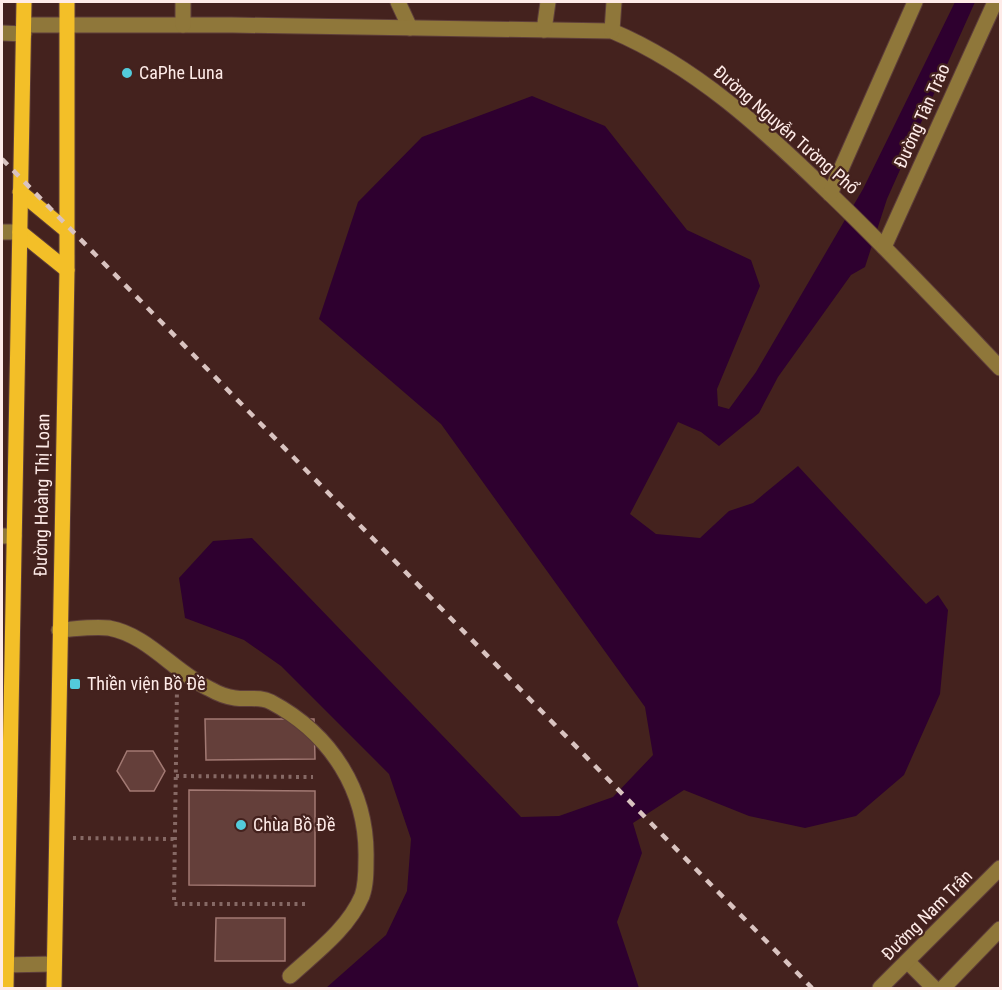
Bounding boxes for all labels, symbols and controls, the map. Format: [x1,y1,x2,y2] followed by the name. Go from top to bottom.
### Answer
[889,60,954,171] street label: Đường Tân Trào
[710,61,863,198] street label: Đường Nguyễn Tường Phổ
[139,62,223,83] place label: CaPhe Luna
[120,66,134,80] marker: CaPhe Luna
[30,413,53,577] street label: Đường Hoàng Thị Loan
[87,673,206,694] place label: Thiền viện Bồ Đề
[68,677,82,691] marker: Thiền viện Bồ Đề
[253,814,335,835] place label: Chùa Bồ Đề
[234,818,248,832] marker: Chùa Bồ Đề
[877,865,976,964] street label: Đường Nam Trân

